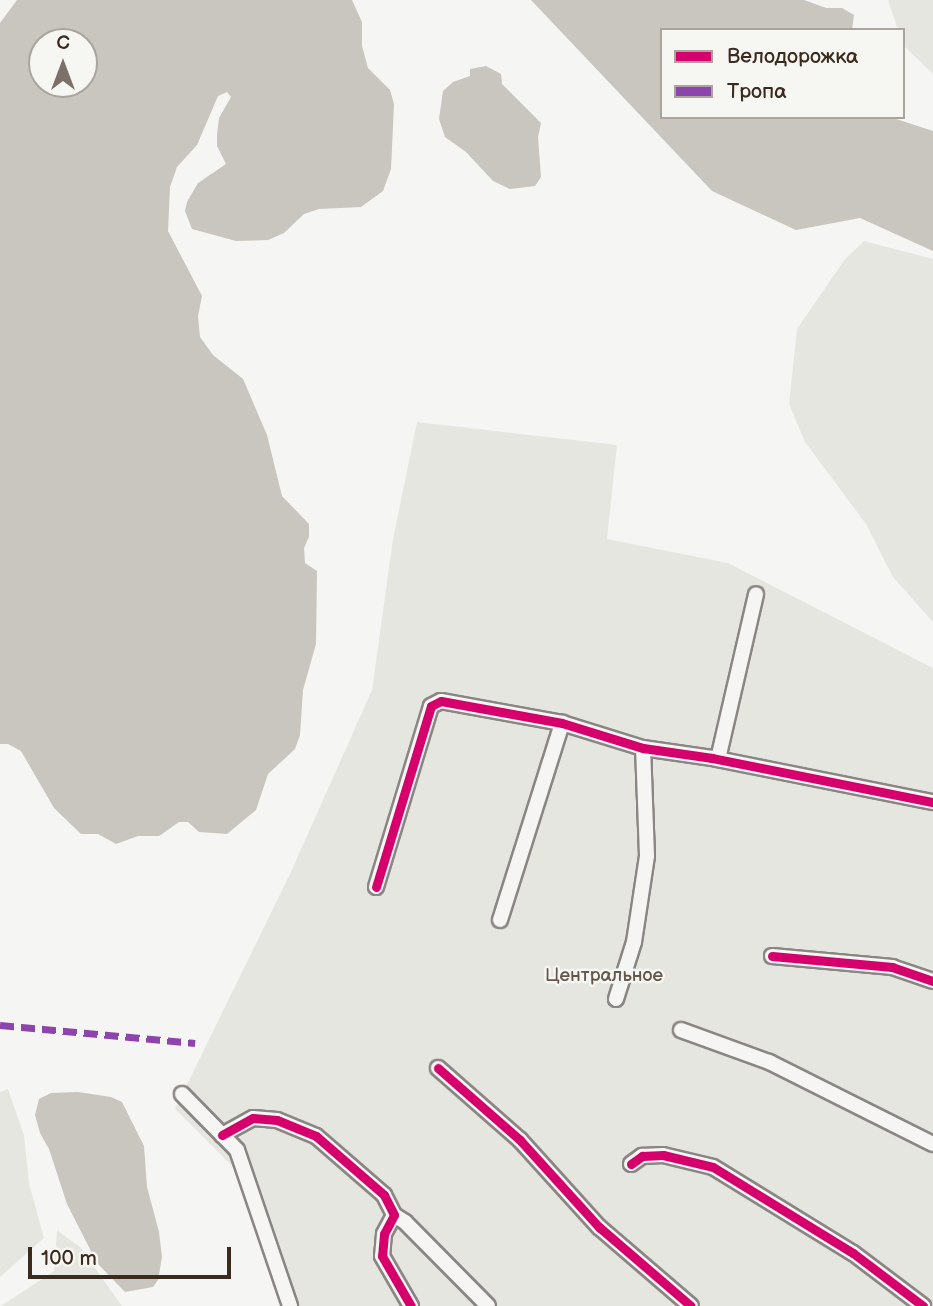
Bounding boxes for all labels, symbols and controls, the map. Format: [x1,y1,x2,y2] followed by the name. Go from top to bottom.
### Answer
[28,28,98,98] north arrow
[660,28,905,119] legend
[56,32,70,55] text: С
[727,44,858,69] text: Велодорожка
[727,79,787,104] text: Тропа
[545,965,663,987] park label: Центральное
[32,1232,234,1276] scale bar
[41,1246,97,1271] text: 100 m

